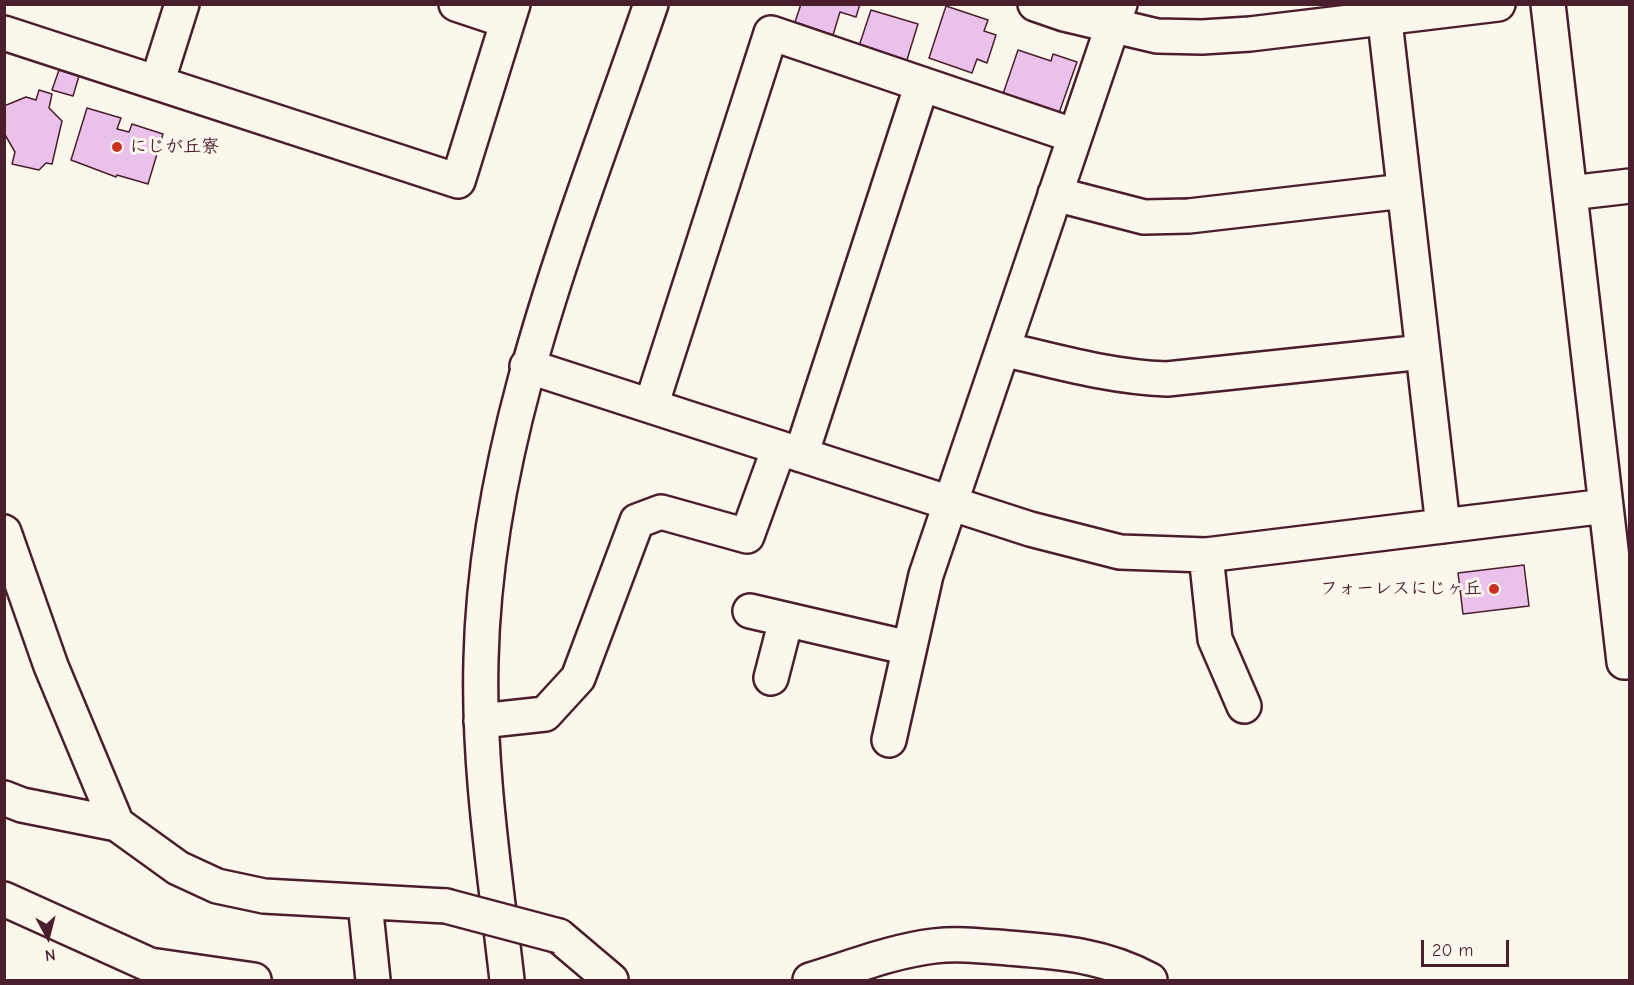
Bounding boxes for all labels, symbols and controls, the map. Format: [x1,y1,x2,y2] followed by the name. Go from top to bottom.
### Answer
[129,136,219,158] place label: にじが丘寮
[110,140,124,154] marker: にじが丘寮
[1320,578,1482,600] place label: フォーレスにじヶ丘
[1487,582,1501,596] marker: フォーレスにじヶ丘
[18,907,78,967] north arrow
[1424,928,1512,966] scale bar
[1432,940,1473,961] text: 20 m
[44,945,56,964] text: N

